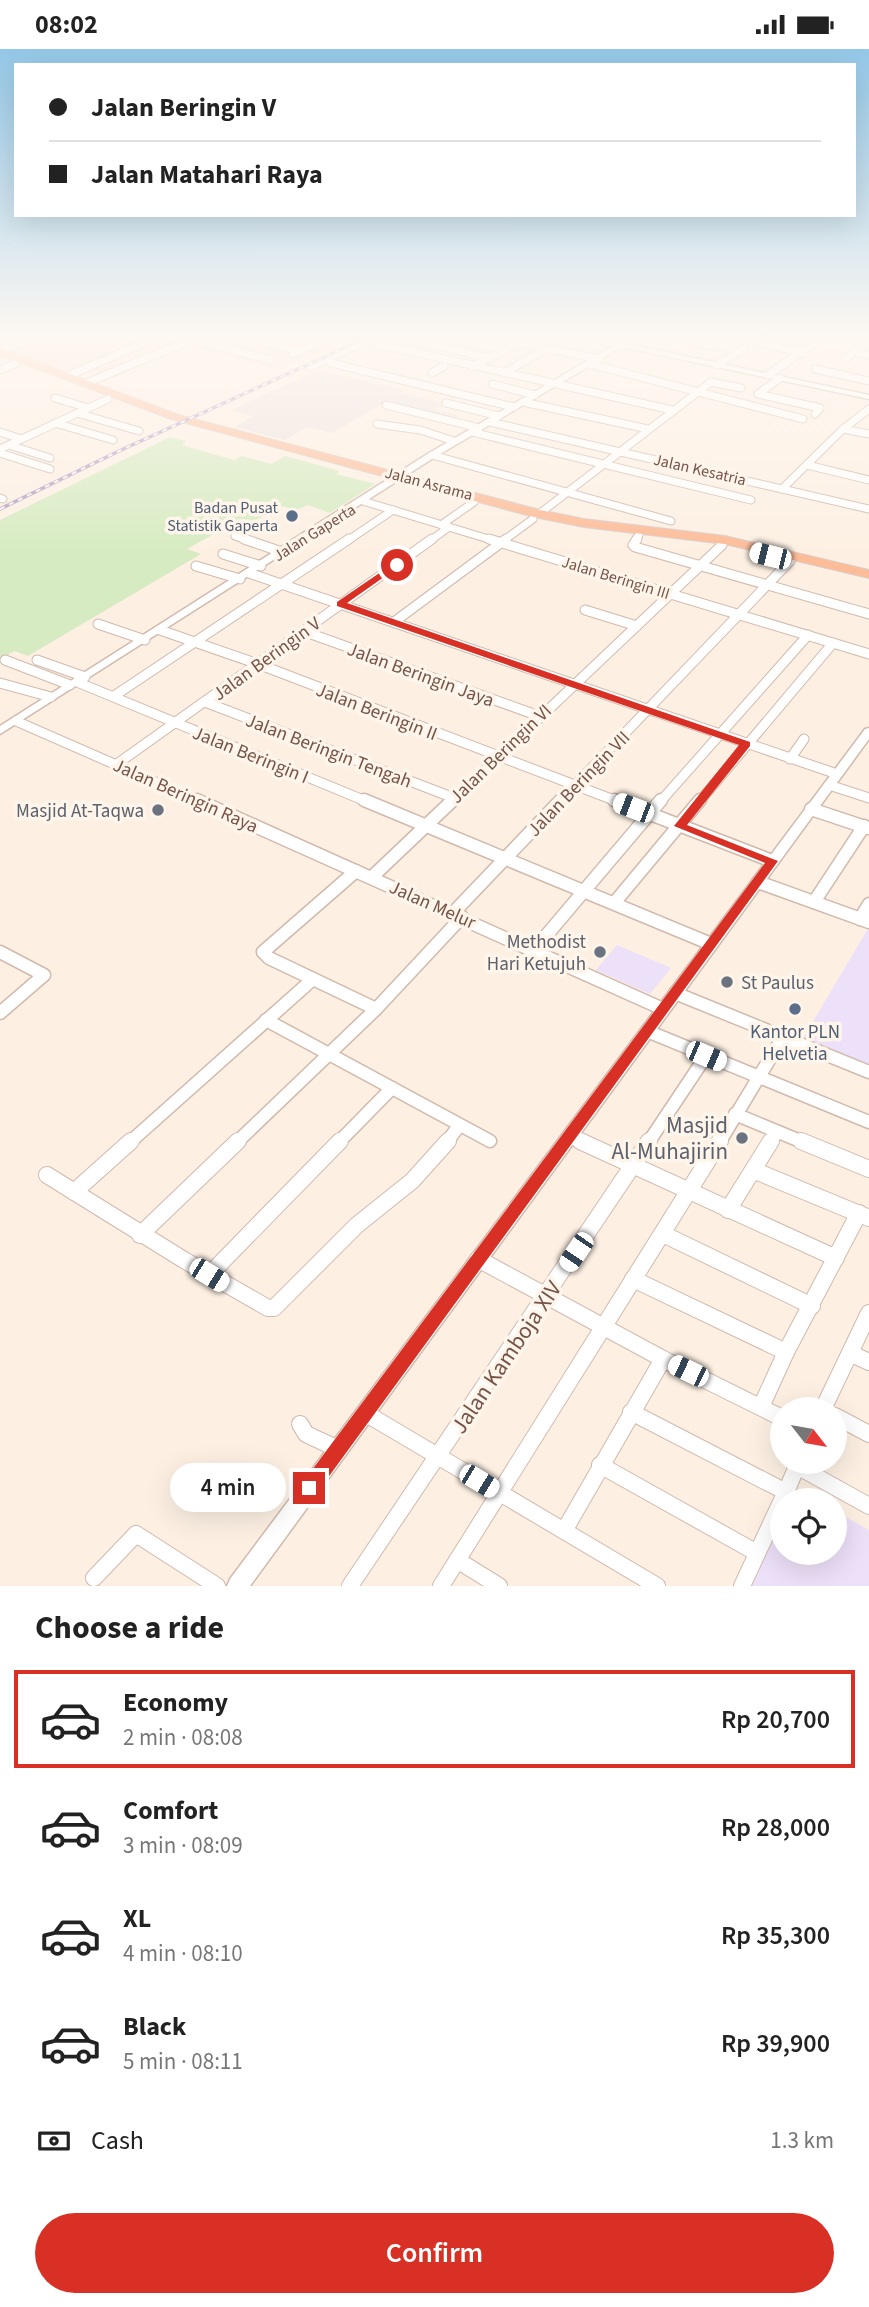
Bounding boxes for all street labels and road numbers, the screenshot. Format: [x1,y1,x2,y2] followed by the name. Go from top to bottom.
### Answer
[651,449,748,491] street label: Jalan Kesatria
[382,462,475,506] street label: Jalan Asrama
[269,499,360,567] street label: Jalan Gaperta
[559,551,672,605] street label: Jalan Beringin III
[207,611,327,708] street label: Jalan Beringin V
[343,636,498,715] street label: Jalan Beringin Jaya
[312,677,441,748] street label: Jalan Beringin II
[444,698,558,810] street label: Jalan Beringin VI
[242,707,415,796] street label: Jalan Beringin Tengah
[188,720,313,791] street label: Jalan Beringin I
[522,725,637,843] street label: Jalan Beringin VII
[108,752,262,841] street label: Jalan Beringin Raya
[385,874,480,937] street label: Jalan Melur
[443,1274,570,1440] street label: Jalan Kamboja XIV

